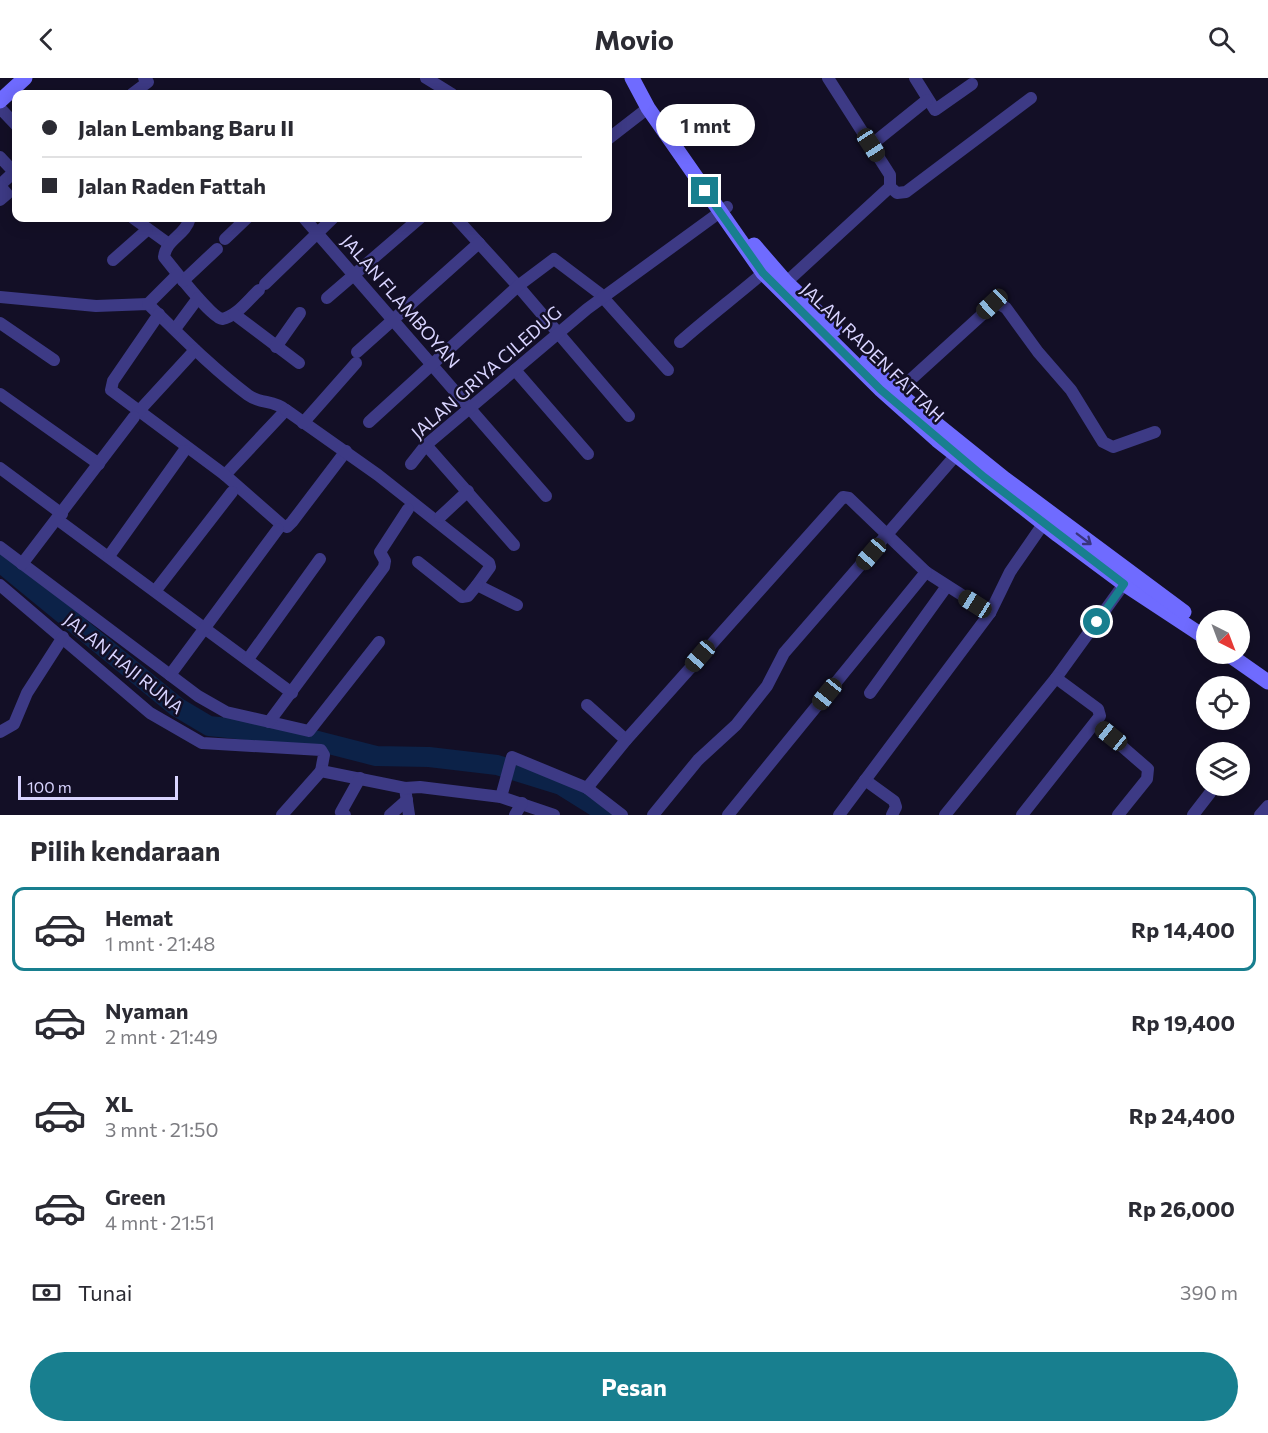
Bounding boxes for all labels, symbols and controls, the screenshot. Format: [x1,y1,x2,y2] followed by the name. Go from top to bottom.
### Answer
[30,23,63,56] icon: back
[594,23,674,56] text: Movio
[1205,23,1238,56] icon: search
[656,104,754,146] callout: 1 mnt
[680,113,731,137] text: 1 mnt
[78,114,294,141] text: Jalan Lembang Baru II
[854,125,888,165] car
[78,172,266,199] text: Jalan Raden Fattah
[691,177,718,204] route end
[337,230,465,372] street label: JALAN FLAMBOYAN
[797,278,949,426] street label: JALAN RADEN FATTAH
[973,285,1011,323] car
[406,301,566,443] street label: JALAN GRIYA CILEDUG
[1076,533,1092,545] one-way arrow
[852,535,890,573] car
[955,587,995,621] car
[60,608,188,718] street label: JALAN HAJI RUNA
[1083,608,1110,635] route start
[1196,610,1250,664] north arrow
[1196,610,1250,796] map controls
[681,637,719,675] car
[809,674,845,714] car
[1196,676,1250,730] button: locate
[1091,718,1131,754] car
[1196,742,1250,796] button: layers
[18,773,178,800] scale bar
[27,777,72,796] text: 100 m
[30,834,220,867] text: Pilih kendaraan
[33,902,87,956] icon: car
[105,904,173,931] text: Hemat
[1131,916,1235,943] text: Rp 14,400
[105,931,215,955] text: 1 mnt · 21:48
[33,995,87,1049] icon: car
[105,997,188,1024] text: Nyaman
[1131,1009,1235,1036] text: Rp 19,400
[105,1024,218,1048] text: 2 mnt · 21:49
[33,1088,87,1142] icon: car
[105,1090,133,1117] text: XL
[1129,1102,1235,1129] text: Rp 24,400
[105,1117,219,1141] text: 3 mnt · 21:50
[33,1181,87,1235] icon: car
[105,1183,166,1210] text: Green
[1128,1195,1235,1222] text: Rp 26,000
[105,1210,215,1234] text: 4 mnt · 21:51
[30,1276,63,1309] icon: cash
[78,1279,132,1306] text: Tunai
[1180,1280,1238,1304] text: 390 m
[30,1352,1238,1421] button: Pesan

